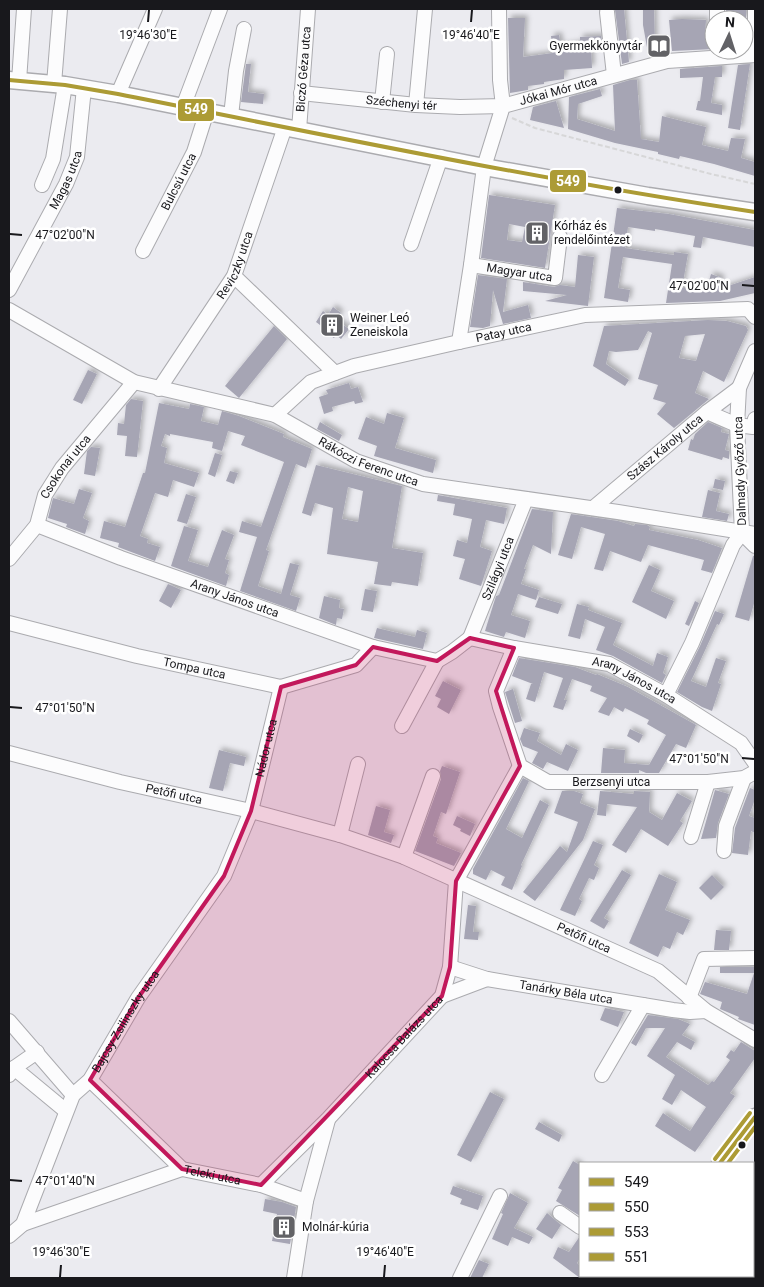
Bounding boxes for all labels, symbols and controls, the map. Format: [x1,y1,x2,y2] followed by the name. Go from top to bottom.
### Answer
[704,10,754,60] north arrow
[724,14,735,30] text: N
[293,26,314,112] street label: Biczó Géza utca
[119,28,177,42] text: 19°46'30"E
[442,28,500,42] text: 19°46'40"E
[646,33,672,59] library icon: Gyermekkönyvtár
[549,39,642,53] place label: Gyermekkönyvtár
[518,74,599,108] street label: Jókai Mór utca
[365,93,437,113] street label: Széchenyi tér
[177,98,215,122] line badge: 549
[184,101,208,117] text: 549
[47,150,85,212] street label: Magas utca
[158,151,199,213] street label: Bulcsú utca
[549,169,587,193] line badge: 549
[556,173,580,189] text: 549
[613,185,623,195] unlabelled marker
[554,219,630,247] place label: Kórház és rendelőintézet
[524,220,550,246] building icon: Kórház és rendelőintézet
[35,228,95,242] text: 47°02'00"N
[214,229,256,302] street label: Reviczky utca
[486,261,553,284] street label: Magyar utca
[669,279,729,293] text: 47°02'00"N
[350,311,410,339] place label: Weiner Leó Zeneiskola
[319,312,345,338] building icon: Weiner Leó Zeneiskola
[474,320,533,345] street label: Patay utca
[624,412,706,483] street label: Szász Károly utca
[731,416,749,526] street label: Dalmady Győző utca
[37,432,94,501] street label: Csokonai utca
[316,434,420,489] street label: Rákóczi Ferenc utca
[479,535,517,602] street label: Szilágyi utca
[189,576,281,620] street label: Arany János utca
[591,654,679,707] street label: Arany János utca
[162,655,227,682] street label: Tompa utca
[35,701,95,715] text: 47°01'50"N
[252,718,280,778] street label: Nádor utca
[669,752,729,766] text: 47°01'50"N
[572,775,650,789] street label: Berzsenyi utca
[144,781,204,807] street label: Petőfi utca
[555,920,613,956] street label: Petőfi utca
[89,968,162,1075] street label: Bajcsy-Zsilinszky utca
[518,977,614,1007] street label: Tanárky Béla utca
[362,993,446,1081] street label: Kalocsa Balázs utca
[737,1140,747,1150] unlabelled marker
[579,1162,754,1277] legend
[183,1163,242,1188] street label: Teleki utca
[624,1173,649,1191] text: 549
[35,1174,95,1188] text: 47°01'40"N
[624,1198,649,1216] text: 550
[271,1214,297,1240] building icon: Molnár-kúria
[302,1220,369,1234] place label: Molnár-kúria
[624,1223,649,1241] text: 553
[32,1245,90,1259] text: 19°46'30"E
[356,1245,414,1259] text: 19°46'40"E
[624,1248,649,1266] text: 551

